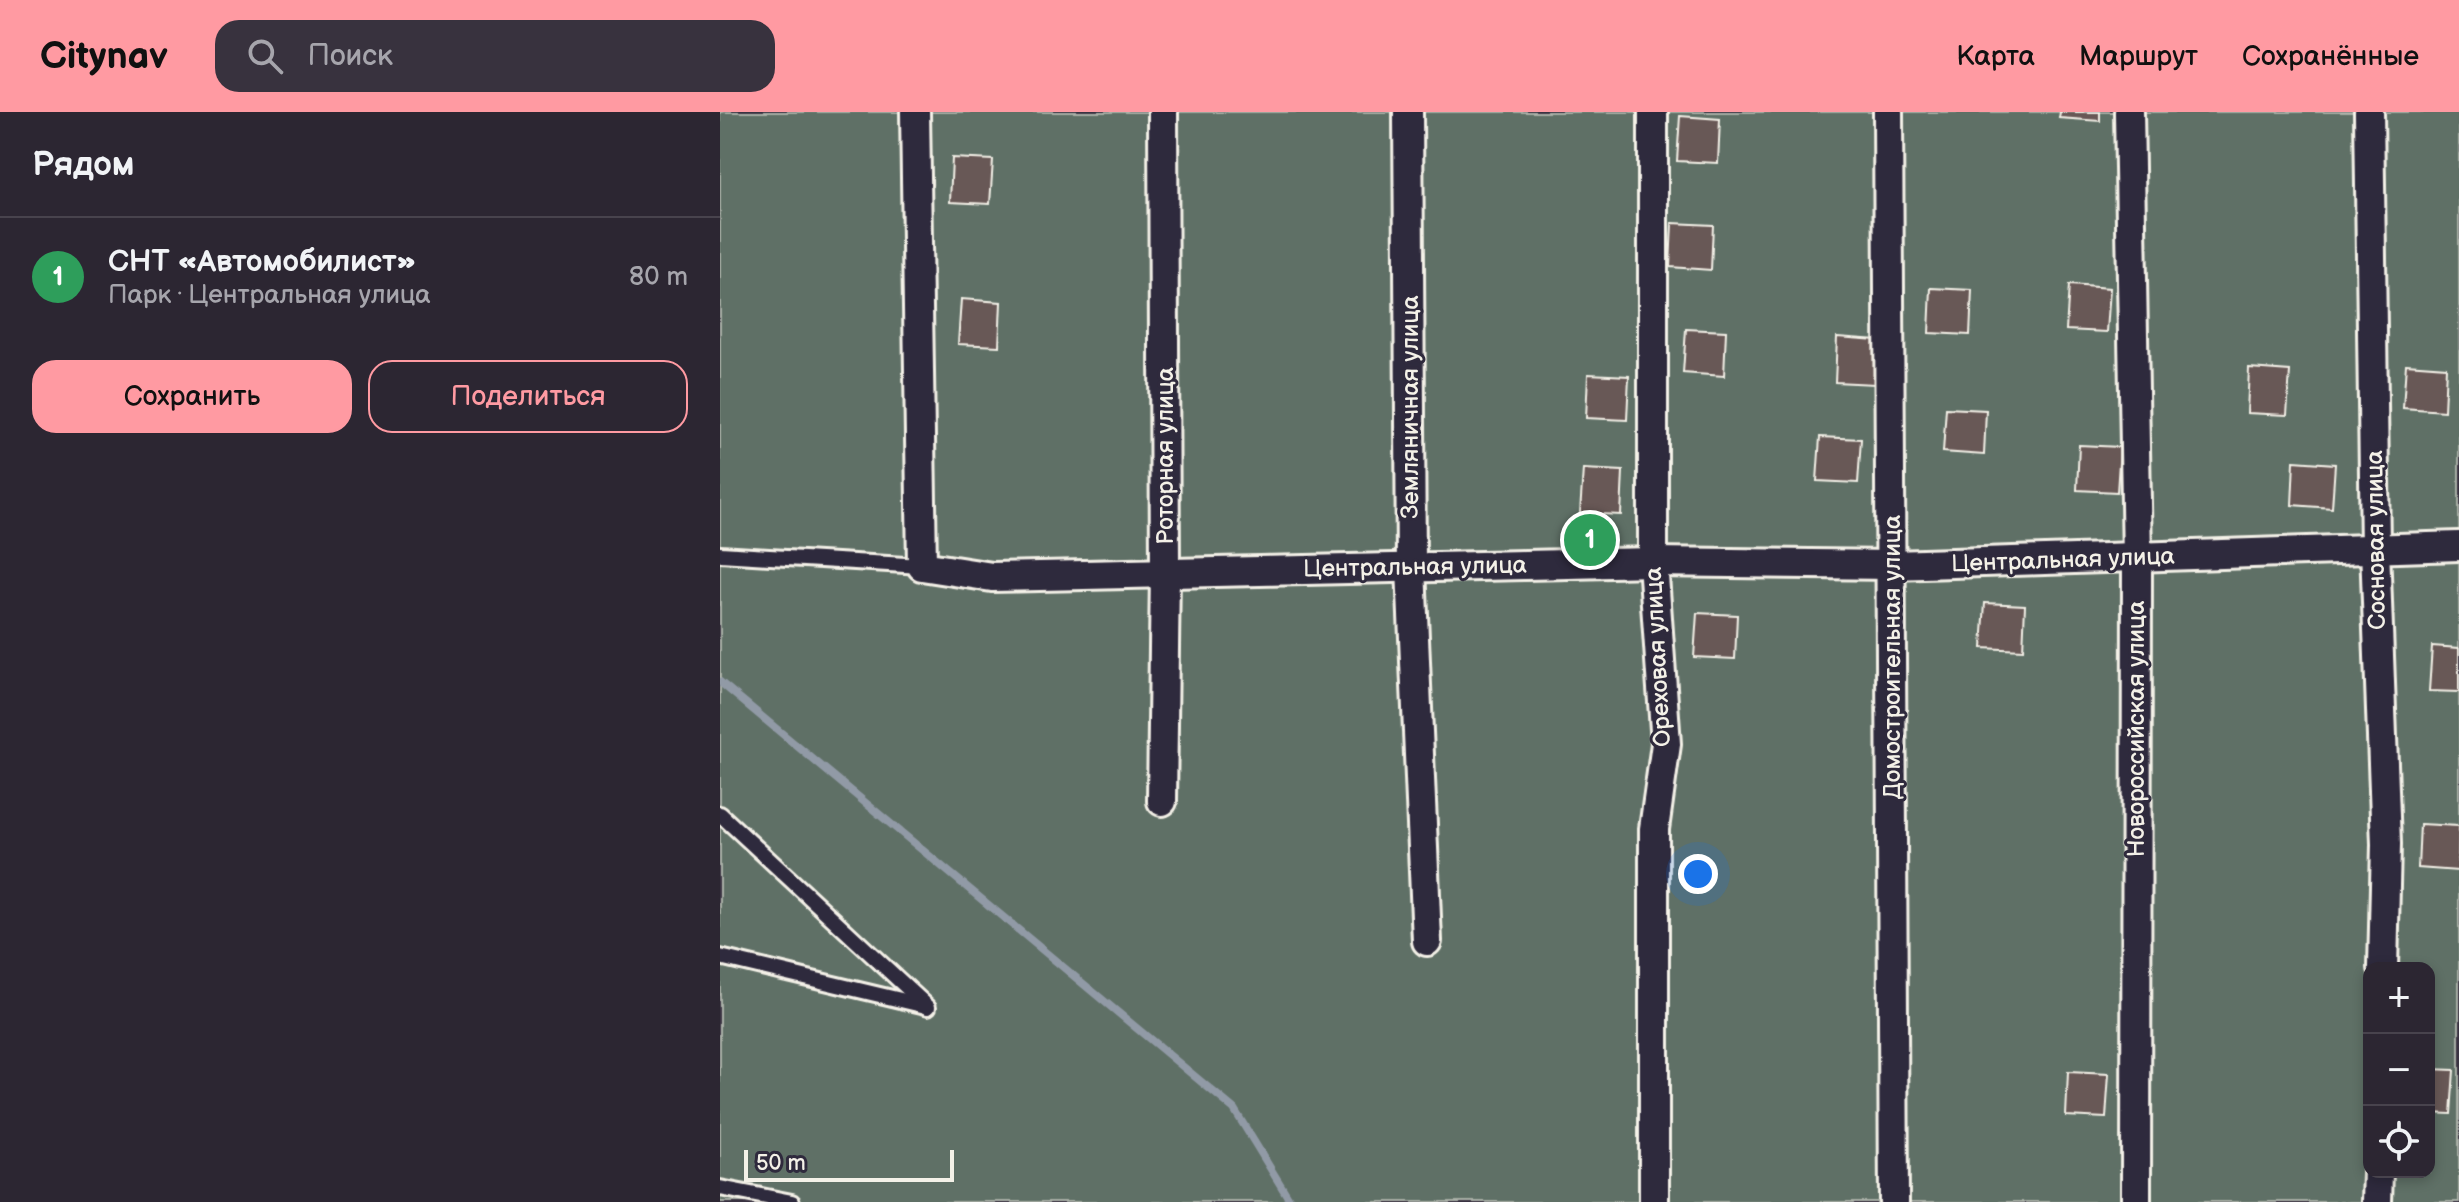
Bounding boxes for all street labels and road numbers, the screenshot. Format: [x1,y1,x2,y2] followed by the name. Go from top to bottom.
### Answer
[1396,295,1425,519] street label: Земляничная улица
[1151,367,1180,545] street label: Роторная улица
[2360,450,2392,630] street label: Сосновая улица
[1878,515,1907,799] street label: Домостроительная улица
[1951,542,2175,578] street label: Центральная улица
[1303,551,1527,583] street label: Центральная улица
[1639,566,1677,748] street label: Ореховая улица
[2122,601,2151,857] street label: Новороссийская улица

